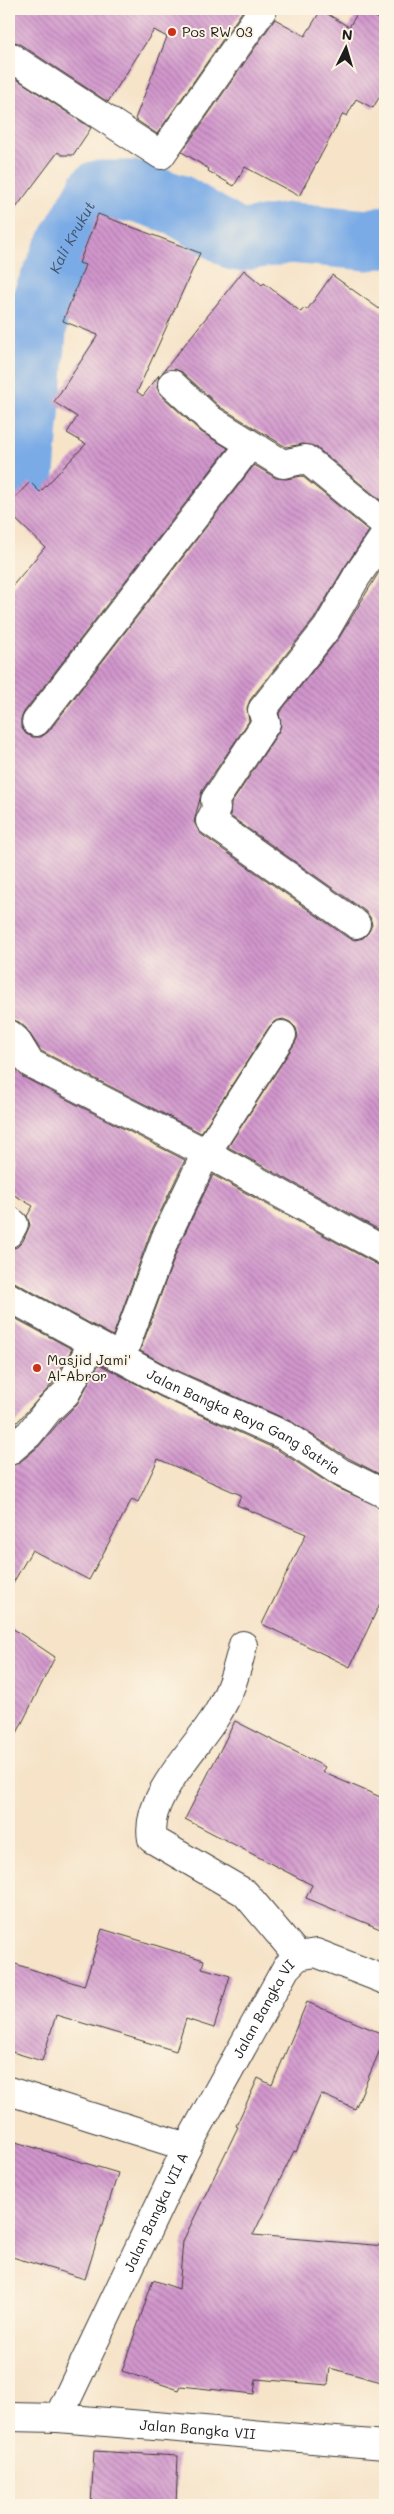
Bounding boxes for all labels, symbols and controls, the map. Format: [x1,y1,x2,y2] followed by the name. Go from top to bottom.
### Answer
[182,22,253,41] place label: Pos RW 03
[322,22,372,72] north arrow
[341,25,353,44] text: N
[166,26,178,38] marker: Pos RW 03
[44,197,99,276] water label: Kali Krukut
[47,1350,131,1385] place label: Masjid Jami' Al-Abror
[31,1362,43,1374] marker: Masjid Jami' Al-Abror
[144,1364,344,1479] street label: Jalan Bangka Raya Gang Satria
[228,1955,298,2061] street label: Jalan Bangka VI
[119,2149,192,2275] street label: Jalan Bangka VII A
[139,2415,256,2443] street label: Jalan Bangka VII

